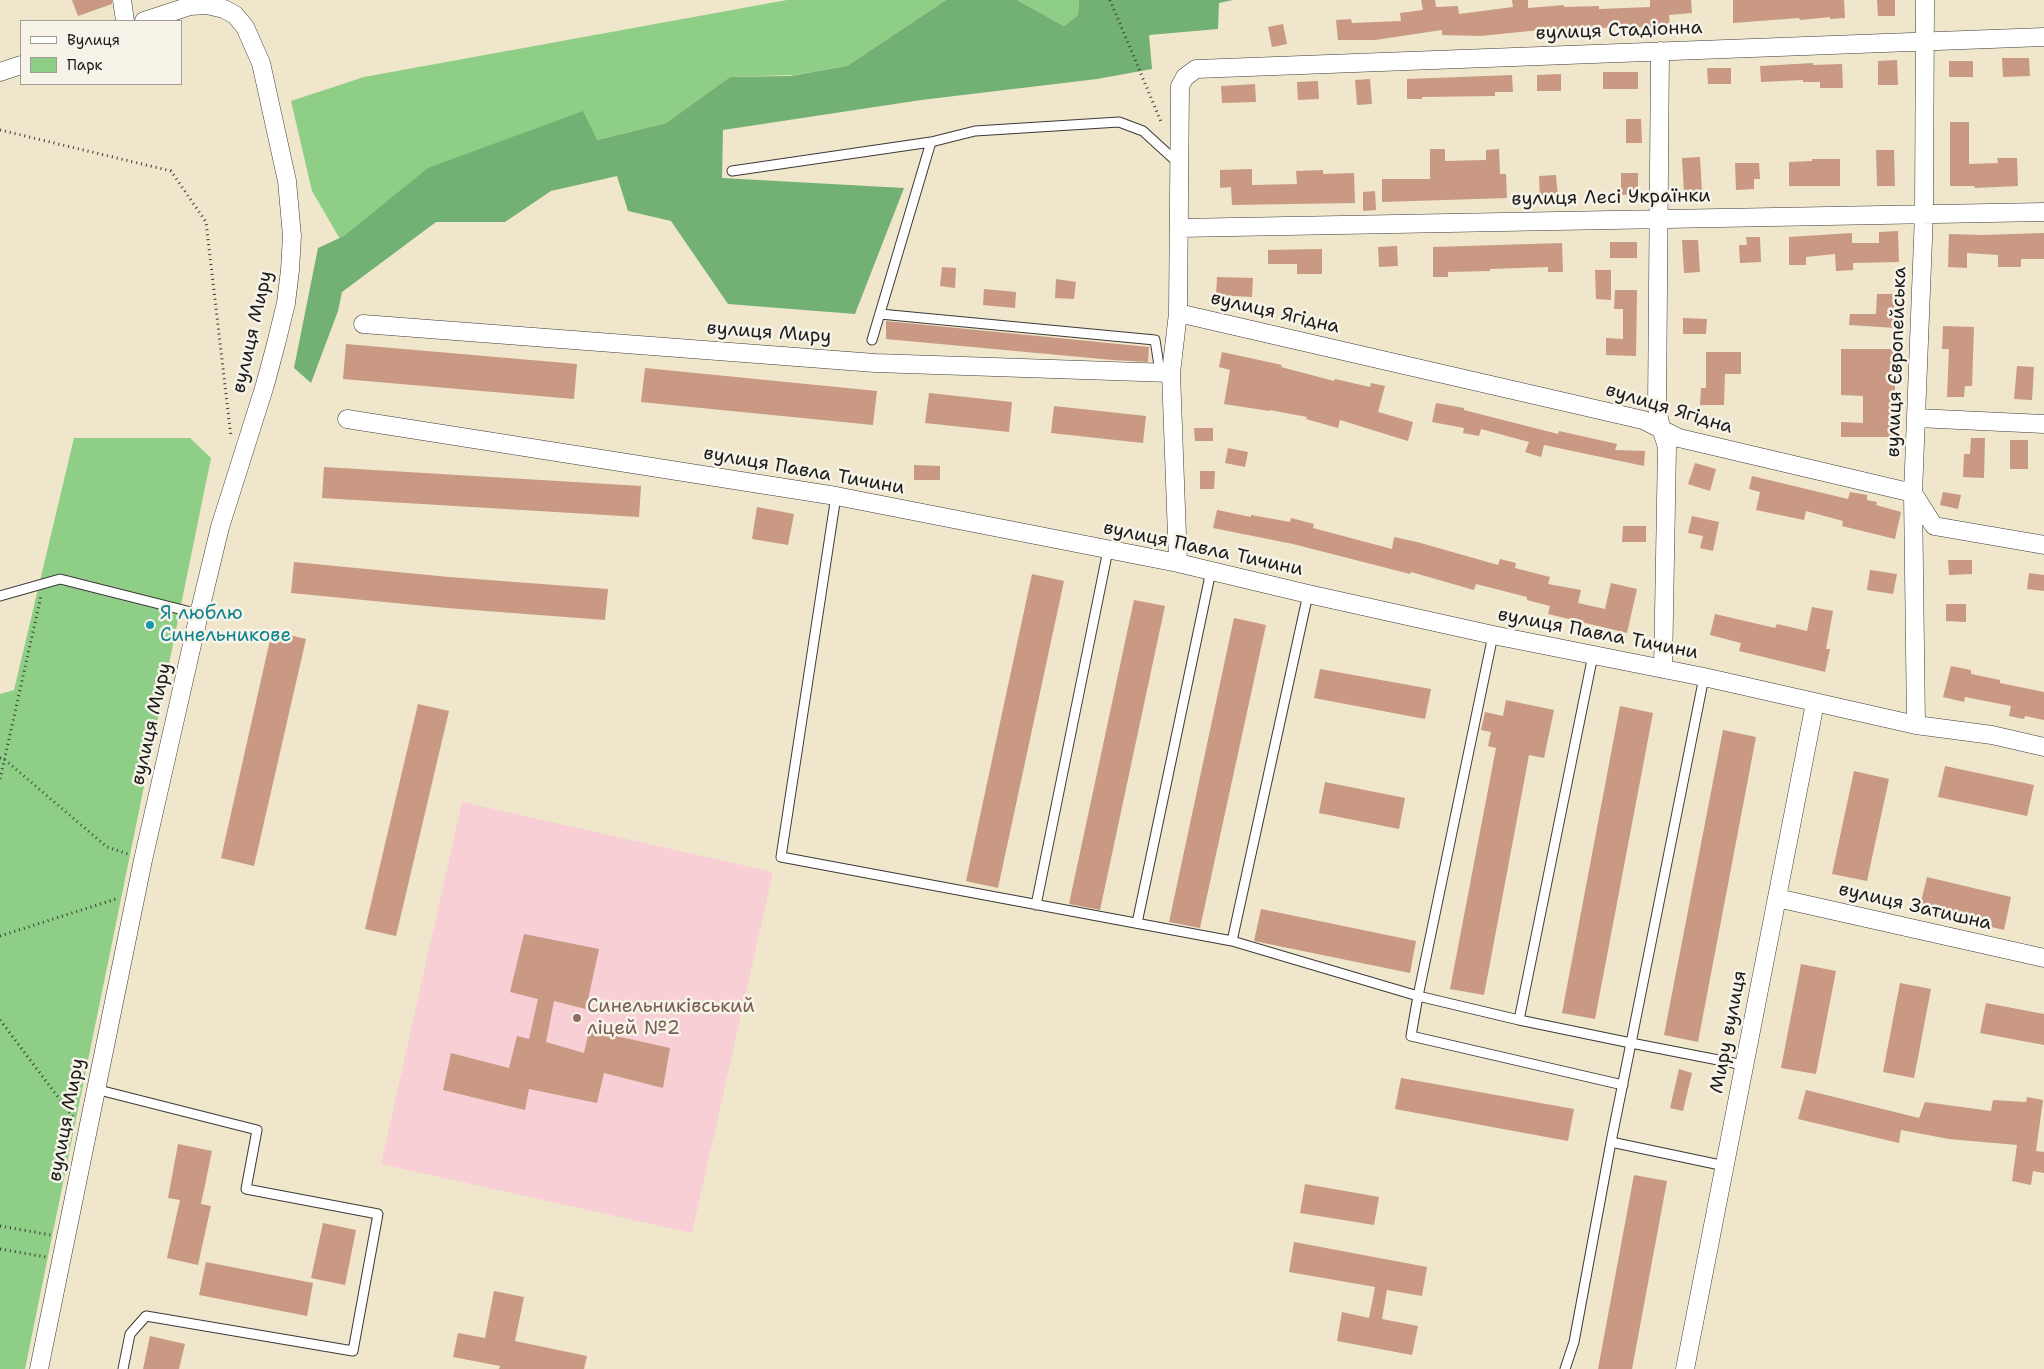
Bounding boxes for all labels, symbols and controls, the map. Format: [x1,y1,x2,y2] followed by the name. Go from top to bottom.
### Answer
[1535,17,1703,45] street label: вулиця Стадіонна
[20,20,182,85] legend
[67,30,120,50] text: Вулиця
[67,55,103,75] text: Парк
[1511,185,1711,211] street label: вулиця Лесі Українки
[1882,266,1912,458] street label: вулиця Європейська
[228,269,278,395] street label: вулиця Миру
[1208,287,1342,339] street label: вулиця Ягідна
[706,317,832,349] street label: вулиця Миру
[1603,379,1735,439] street label: вулиця Ягідна
[702,442,906,500] street label: вулиця Павла Тичини
[1101,517,1305,581] street label: вулиця Павла Тичини
[160,603,291,647] place label: Я люблю Синельникове
[1496,603,1700,665] street label: вулиця Павла Тичини
[144,619,156,631] marker: Я люблю Синельникове
[127,661,177,787] street label: вулиця Миру
[1836,878,1994,936] street label: вулиця Затишна
[1706,969,1752,1095] street label: Миру вулиця
[587,996,755,1040] place label: Синельниківський ліцей №2
[571,1012,583,1024] marker: Синельниківський ліцей №2
[44,1057,90,1183] street label: вулиця Миру

